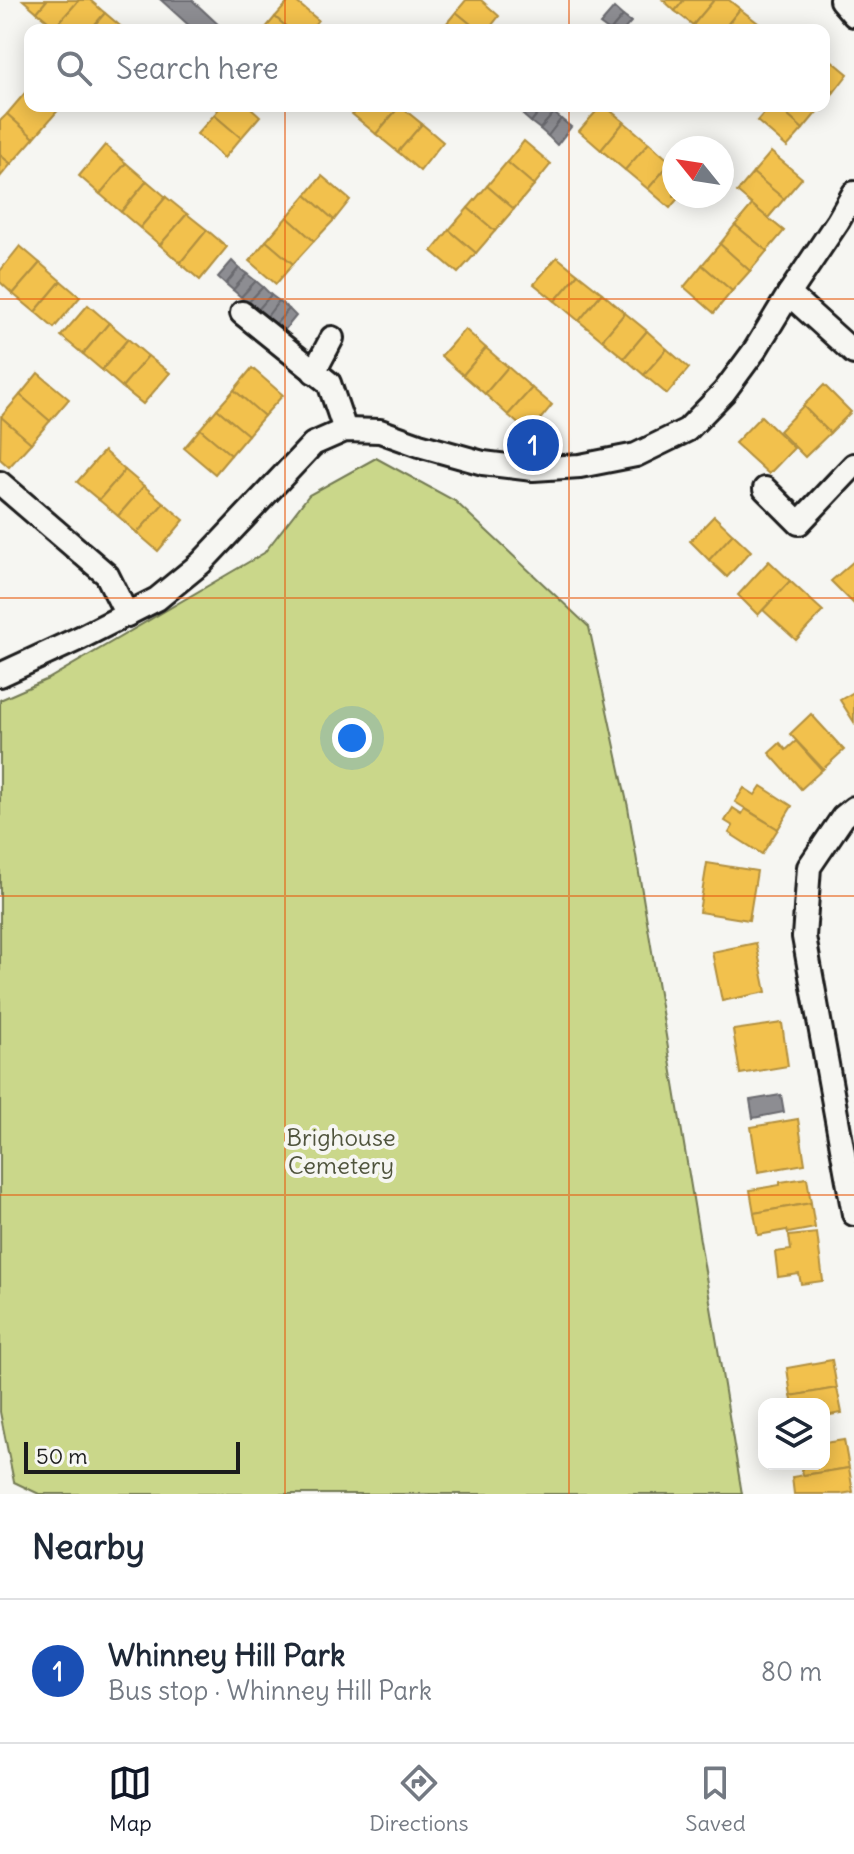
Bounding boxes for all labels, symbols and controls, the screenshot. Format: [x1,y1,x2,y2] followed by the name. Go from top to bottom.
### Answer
[24,24,830,112] search box
[52,46,96,90] icon: search
[116,49,279,87] text: Search here
[662,136,734,208] north arrow
[507,415,559,475] pin: 1
[332,718,372,758] your location
[286,1122,396,1180] park label: Brighouse Cemetery
[758,1398,830,1470] map controls
[758,1398,830,1470] button: layers
[24,1438,240,1474] scale bar
[36,1442,88,1470] text: 50 m
[32,1525,145,1568] text: Nearby
[108,1636,345,1674] text: Whinney Hill Park
[53,1655,63,1688] text: 1
[761,1655,822,1688] text: 80 m
[108,1674,432,1707] text: Bus stop · Whinney Hill Park
[108,1761,152,1837] tab: Map
[369,1761,469,1837] tab: Directions
[685,1761,746,1837] tab: Saved

